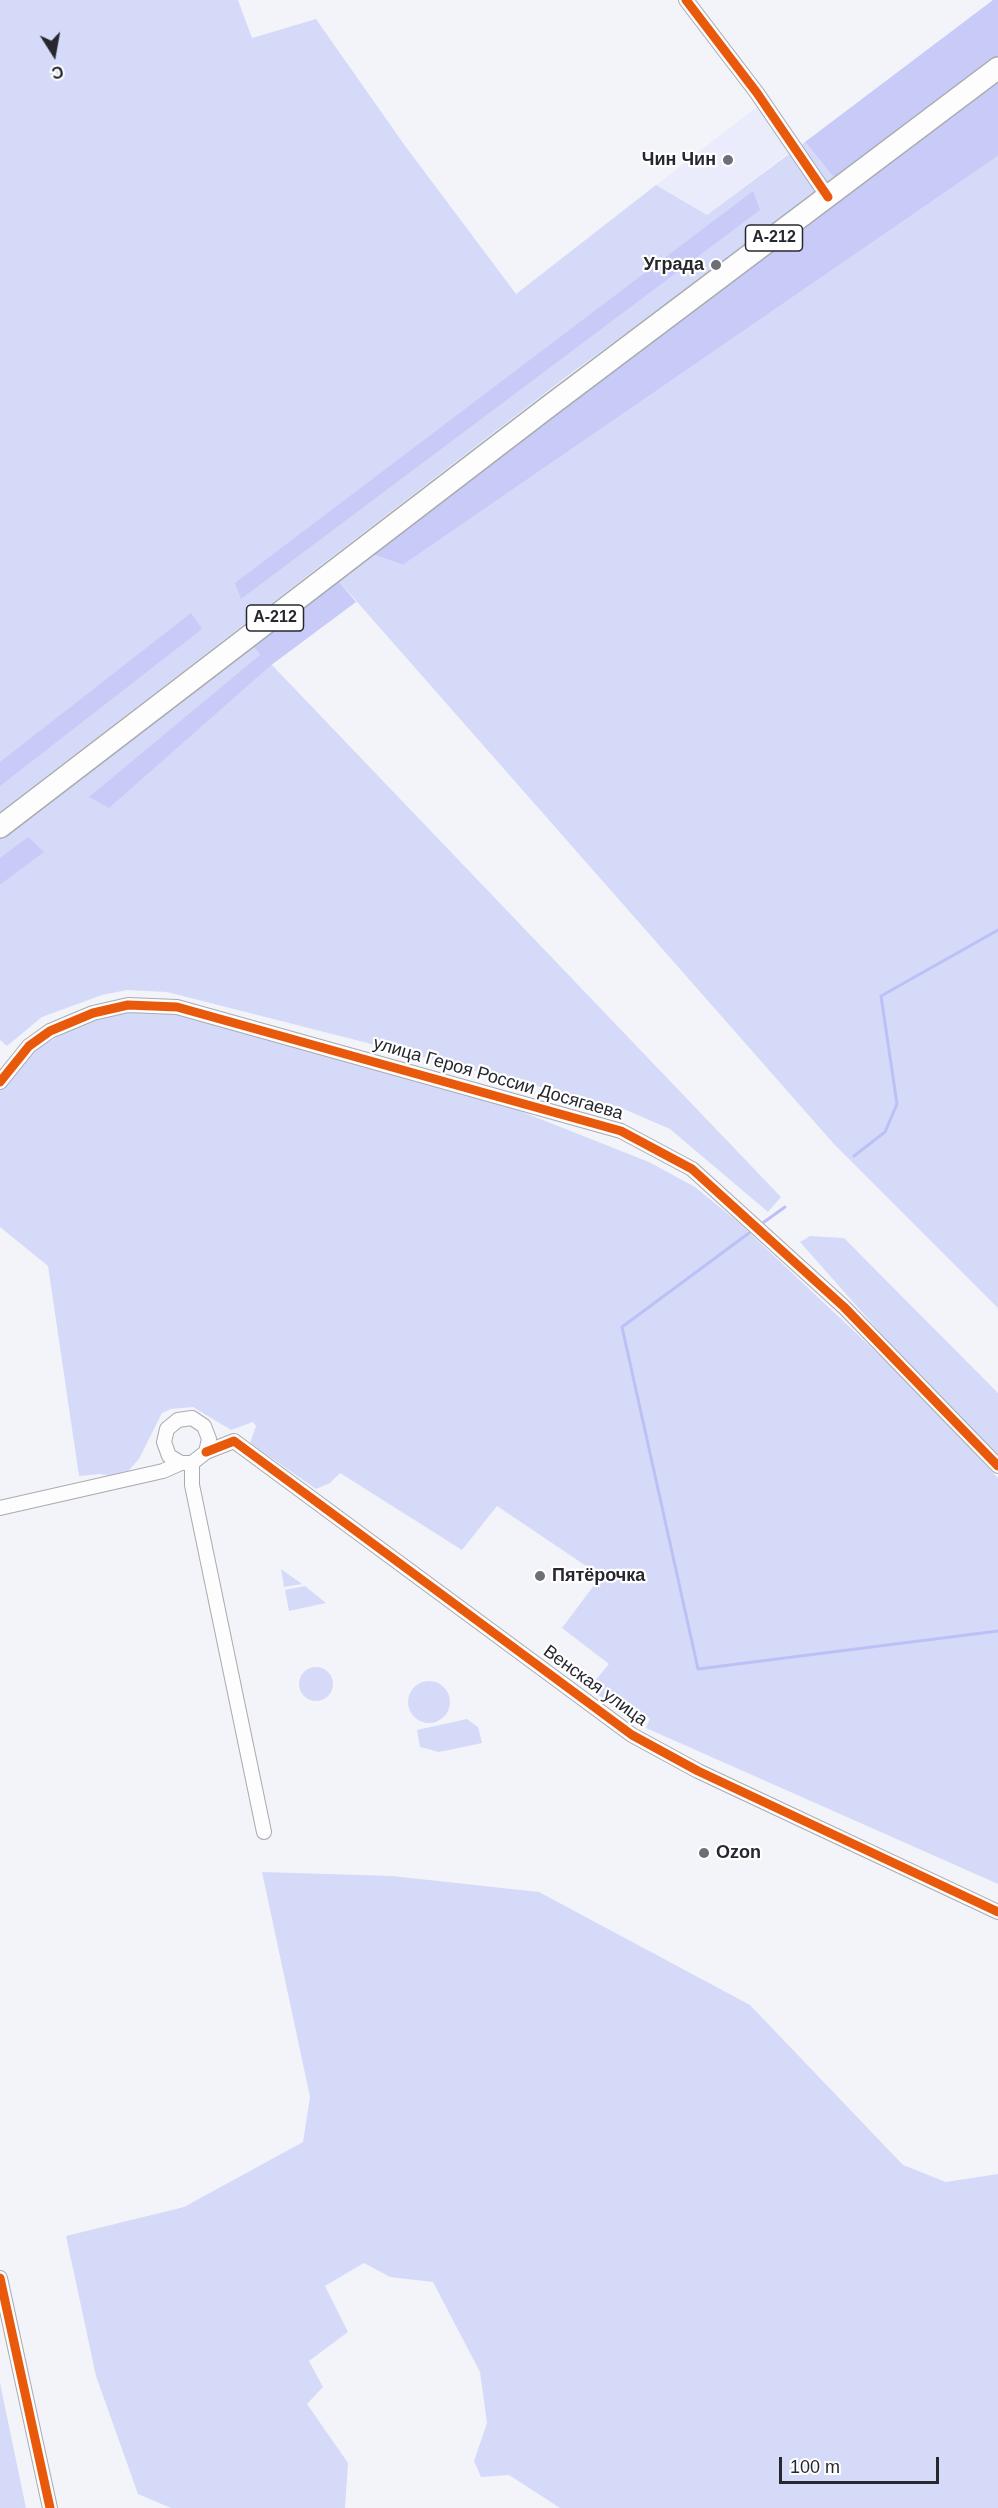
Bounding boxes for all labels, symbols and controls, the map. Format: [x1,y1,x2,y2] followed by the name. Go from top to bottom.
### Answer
[24,24,84,84] north arrow
[50,63,65,82] text: С
[642,149,716,171] place label: Чин Чин
[721,153,735,167] marker: Чин Чин
[746,225,802,251] road number: А-212
[644,254,704,276] place label: Уграда
[709,258,723,272] marker: Уграда
[246,605,304,631] road number: А-212
[371,1033,625,1125] street label: улица Героя России Досягаева
[552,1565,645,1587] place label: Пятёрочка
[533,1569,547,1583] marker: Пятёрочка
[539,1641,651,1731] street label: Венская улица
[716,1842,761,1864] place label: Ozon
[697,1846,711,1860] marker: Ozon
[782,2445,942,2483] scale bar
[790,2457,840,2477] text: 100 m

